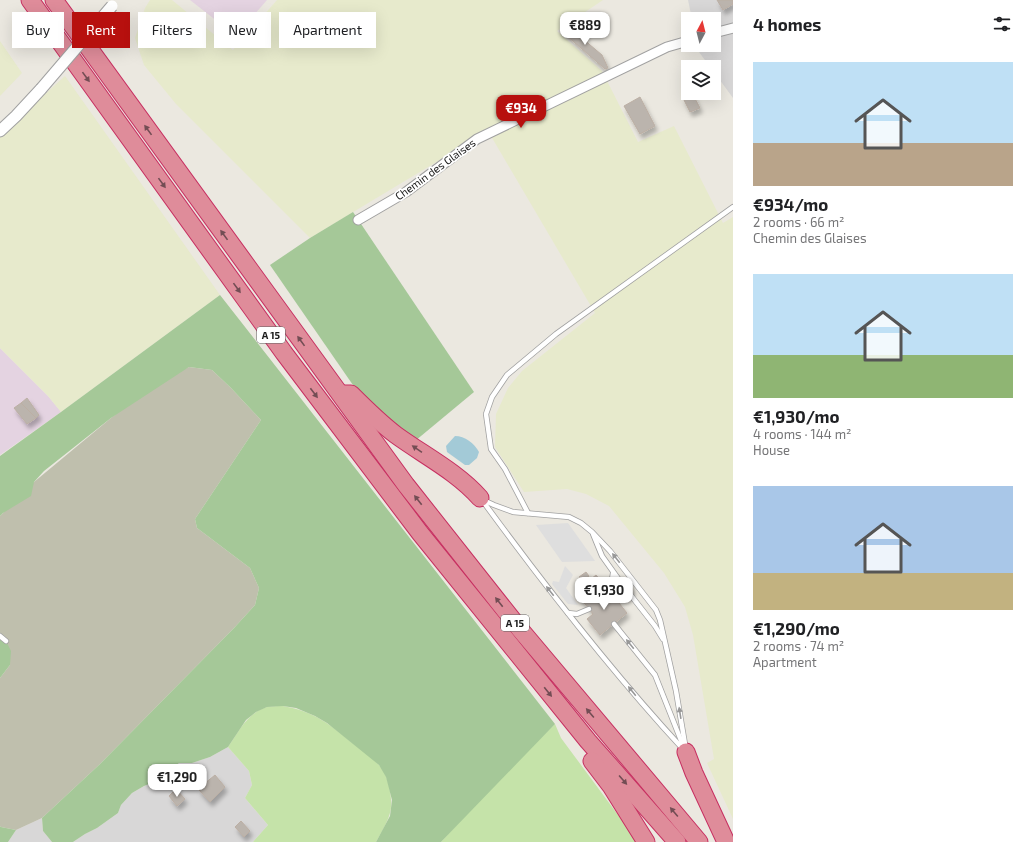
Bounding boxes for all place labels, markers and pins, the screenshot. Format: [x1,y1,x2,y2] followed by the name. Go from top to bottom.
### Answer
[561,12,609,46] pin: €889
[497,95,545,129] pin: €934
[571,577,637,611] pin: €1,930
[144,764,210,798] pin: €1,290

